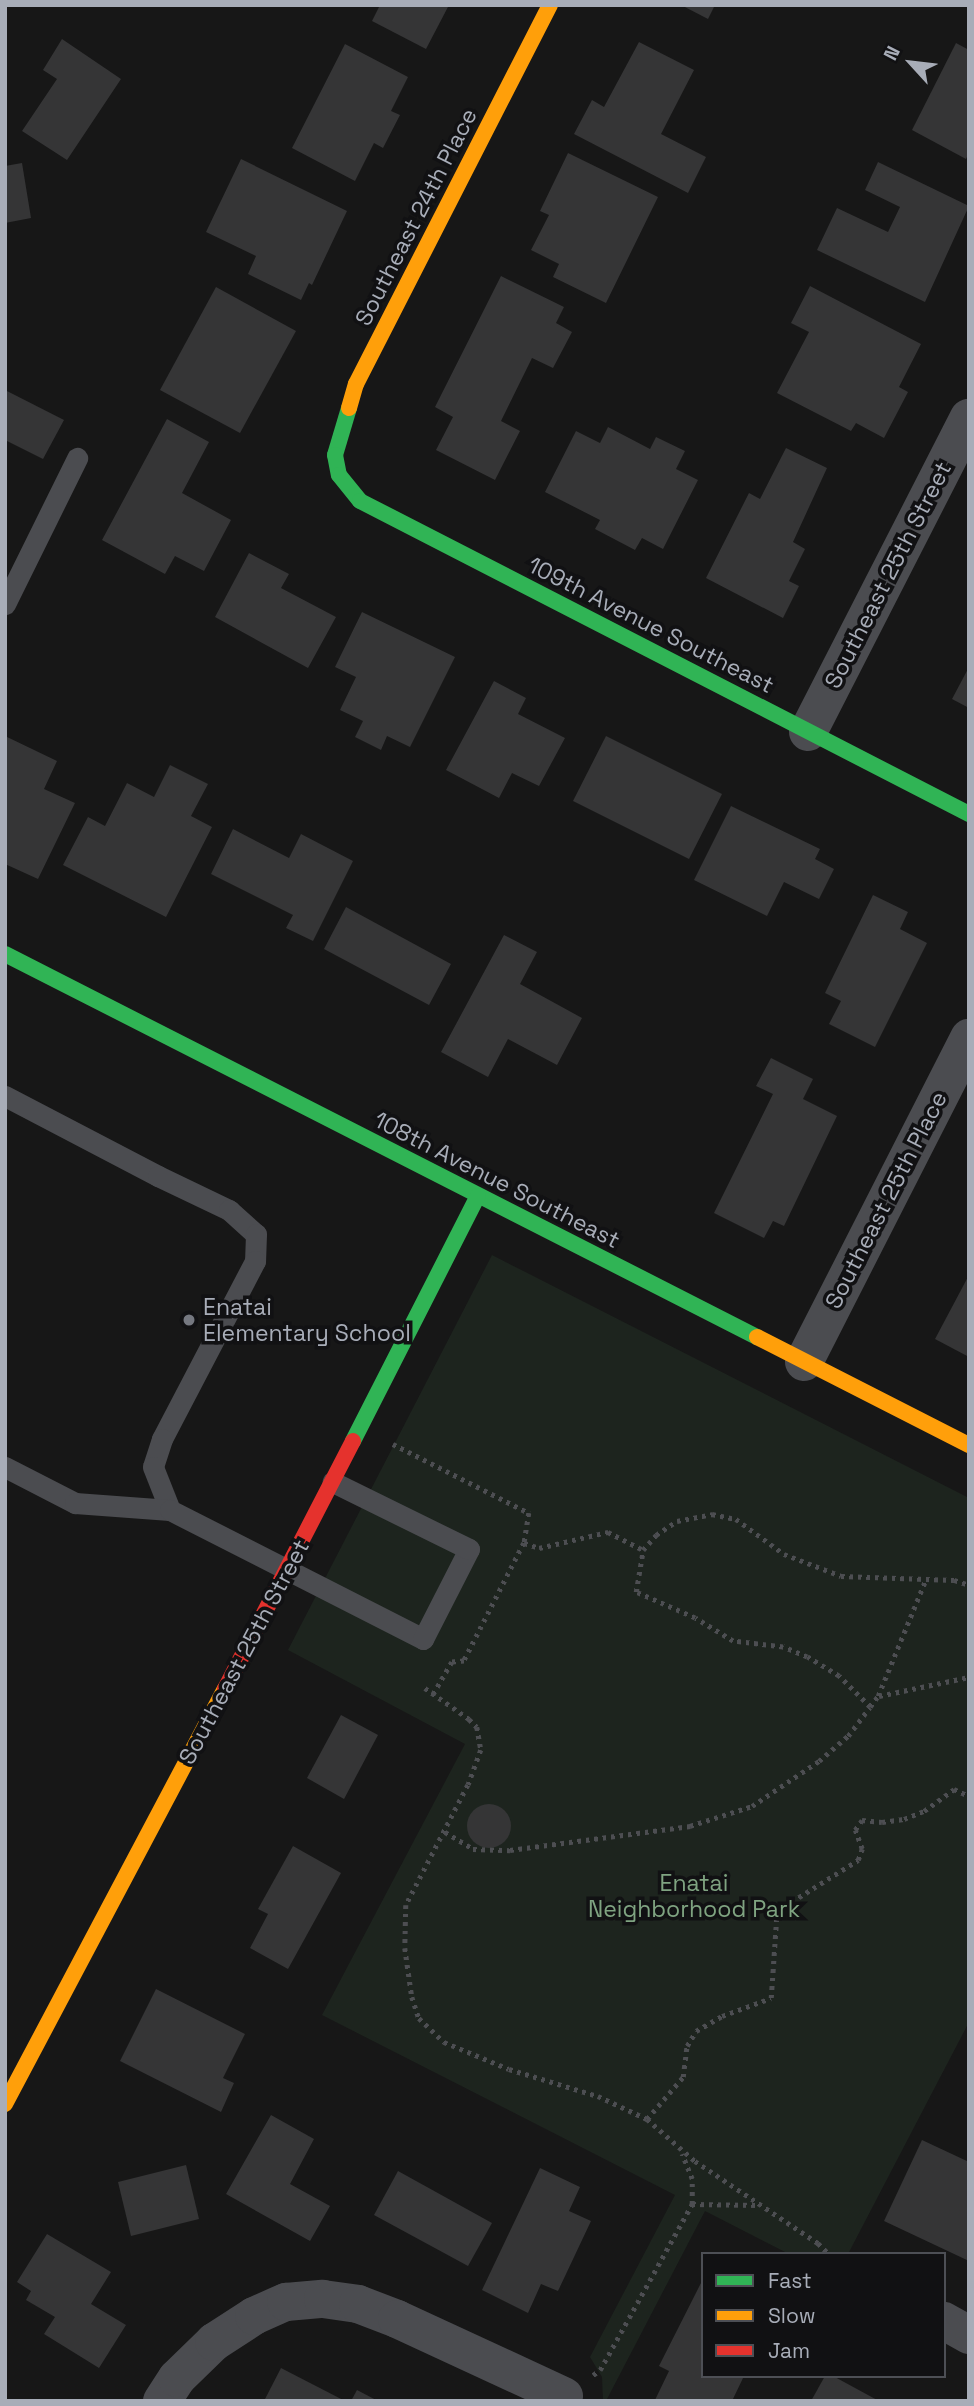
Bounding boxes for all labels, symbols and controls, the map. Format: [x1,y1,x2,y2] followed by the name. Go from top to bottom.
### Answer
[876,28,946,98] north arrow
[878,42,906,65] text: N
[349,104,483,330] street label: Southeast 24th Place
[819,457,957,693] street label: Southeast 25th Street
[523,551,779,699] street label: 109th Avenue Southeast
[819,1087,953,1313] street label: Southeast 25th Place
[369,1106,625,1254] street label: 108th Avenue Southeast
[203,1293,411,1347] place label: Enatai Elementary School
[181,1312,197,1328] marker: Enatai Elementary School
[173,1535,315,1769] street label: Southeast 25th Street
[588,1869,800,1923] park label: Enatai Neighborhood Park
[701,2252,946,2378] legend
[768,2267,812,2294] text: Fast
[768,2302,816,2329] text: Slow
[768,2337,810,2364] text: Jam

